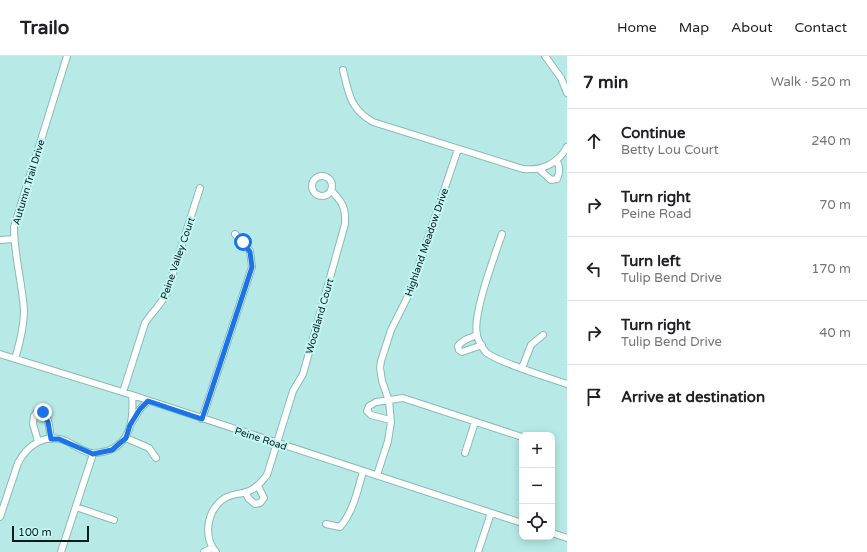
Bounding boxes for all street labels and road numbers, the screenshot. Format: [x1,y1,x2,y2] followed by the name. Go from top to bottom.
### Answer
[10,138,48,226] street label: Autumn Trail Drive
[403,186,451,298] street label: Highland Meadow Drive
[158,215,198,301] street label: Peine Valley Court
[303,277,337,355] street label: Woodland Court
[233,425,288,453] street label: Peine Road

